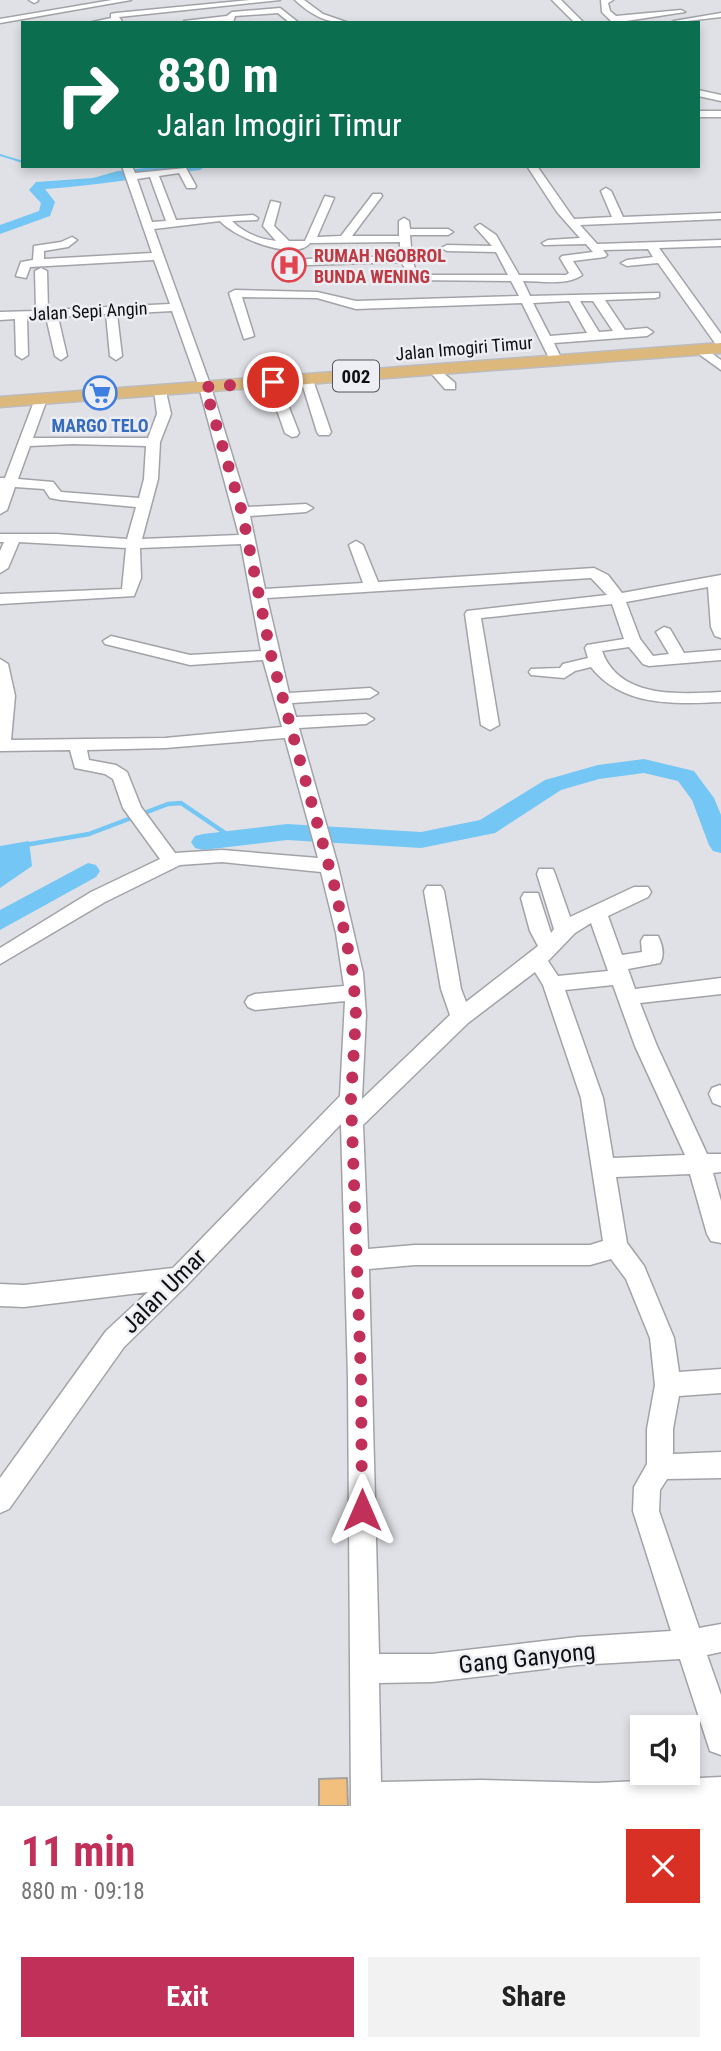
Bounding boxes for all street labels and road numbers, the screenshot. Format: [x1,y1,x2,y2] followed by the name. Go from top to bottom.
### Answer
[28,297,148,325] street label: Jalan Sepi Angin
[395,331,534,364] street label: Jalan Imogiri Timur
[333,360,379,392] road number: 002
[116,1243,212,1339] street label: Jalan Umar
[457,1637,597,1679] street label: Gang Ganyong

